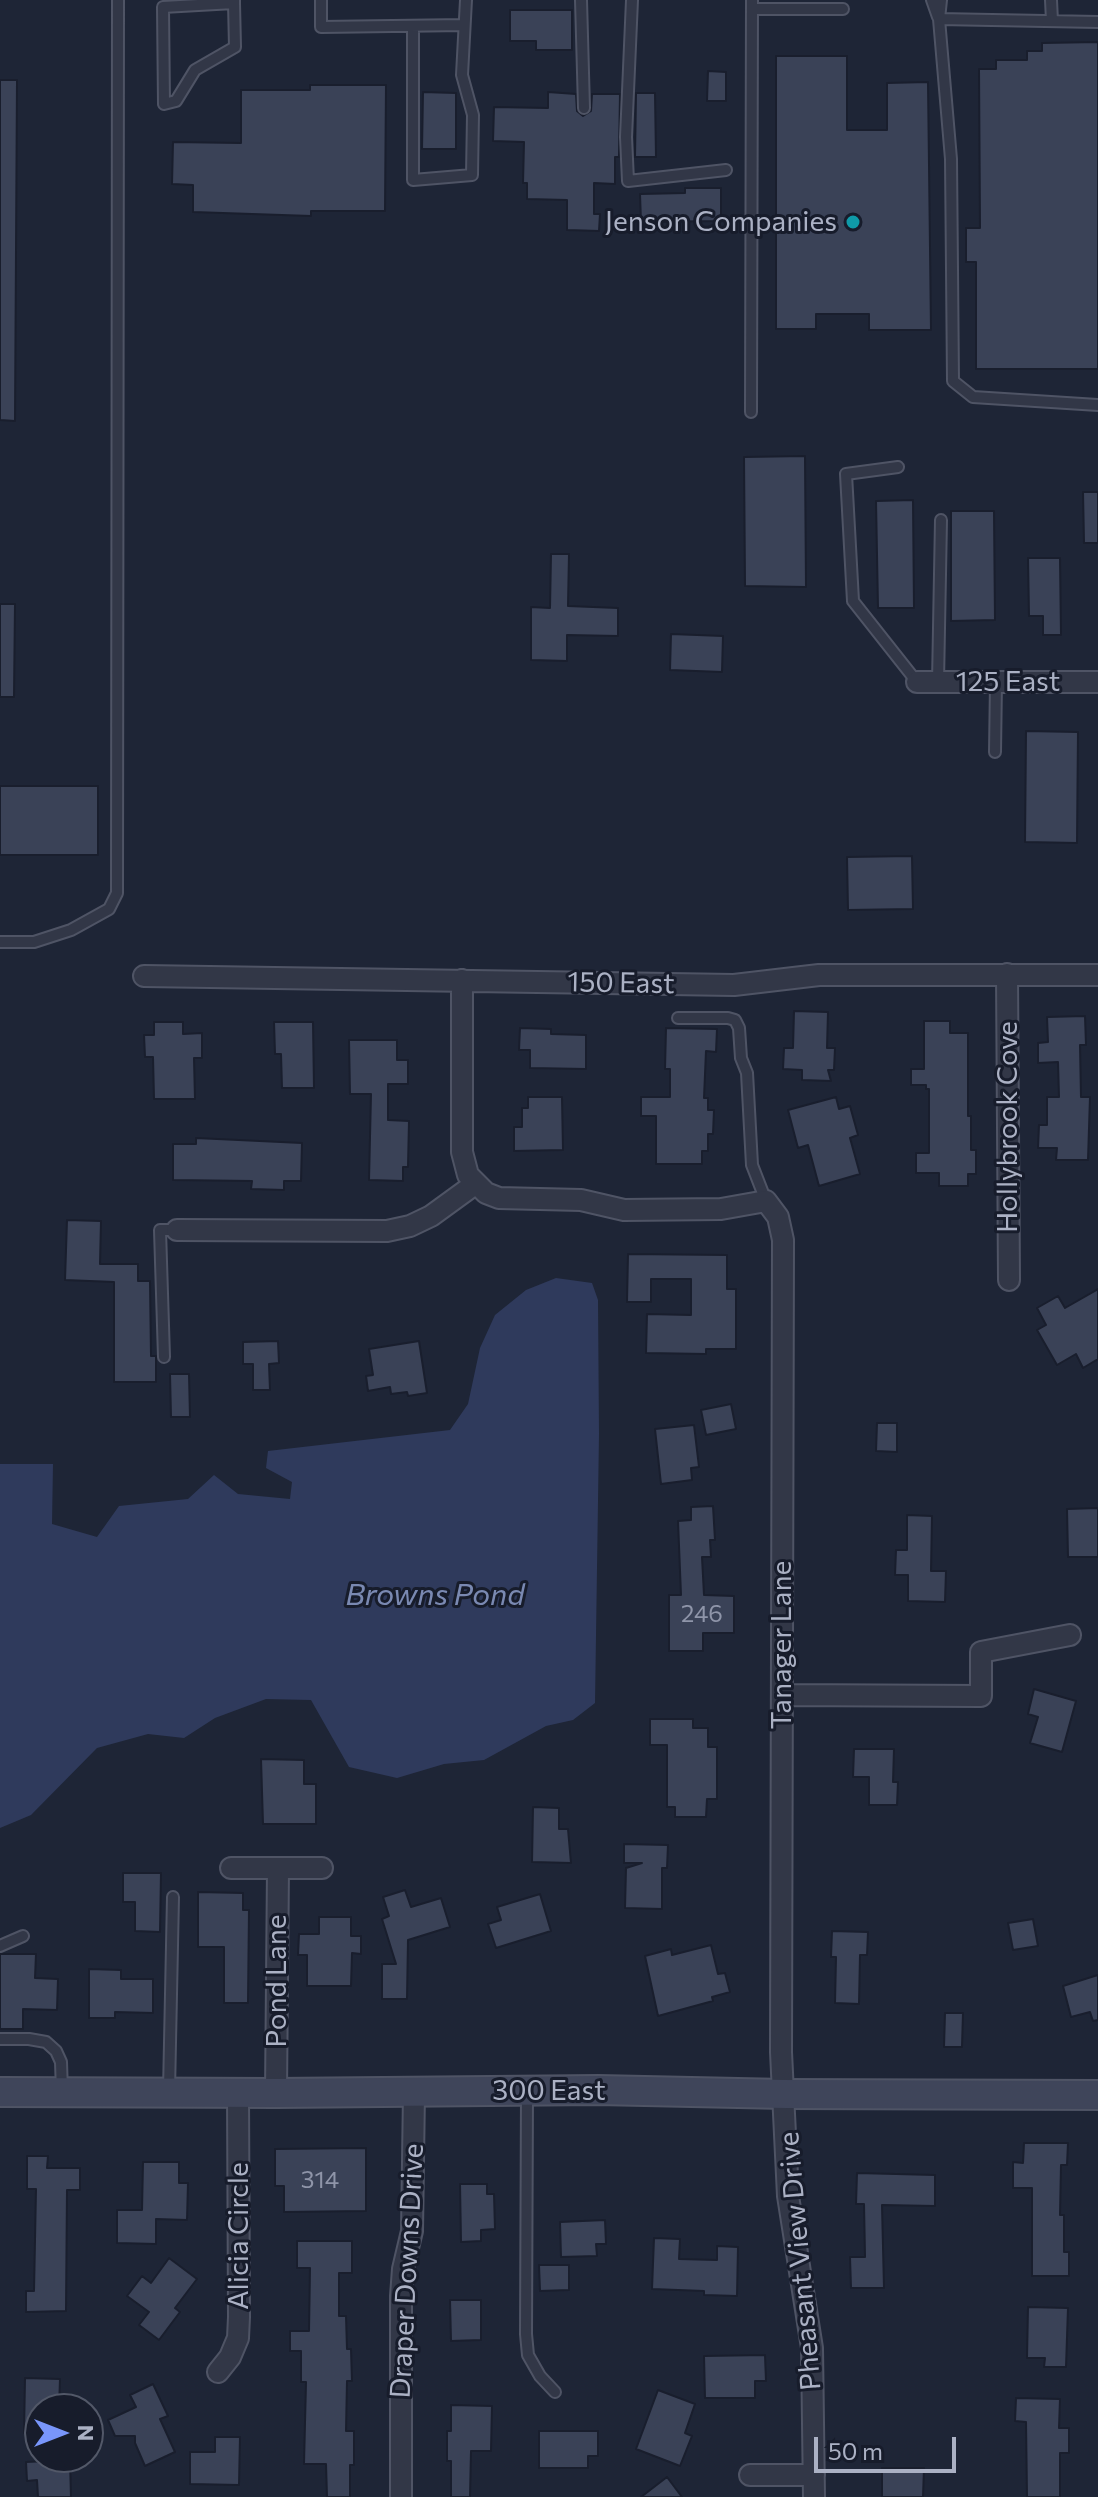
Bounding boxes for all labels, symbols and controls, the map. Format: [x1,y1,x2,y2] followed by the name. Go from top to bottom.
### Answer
[605,205,837,239] place label: Jenson Companies
[844,213,862,231] marker: Jenson Companies
[956,665,1060,699] street label: 125 East
[567,965,675,1001] street label: 150 East
[991,1021,1025,1233] street label: Hollybrook Cove
[765,1561,799,1729] street label: Tanager Lane
[345,1577,525,1613] water label: Browns Pond
[681,1600,723,1628] house number: 246
[260,1915,294,2047] street label: Pond Lane
[492,2074,606,2108] street label: 300 East
[772,2130,828,2392] street label: Pheasant View Drive
[384,2143,430,2399] street label: Draper Downs Drive
[222,2162,256,2310] street label: Alicia Circle
[301,2166,339,2194] house number: 314
[24,2393,104,2473] north arrow
[818,2421,960,2471] scale bar
[73,2425,100,2441] text: N
[828,2436,883,2465] text: 50 m

